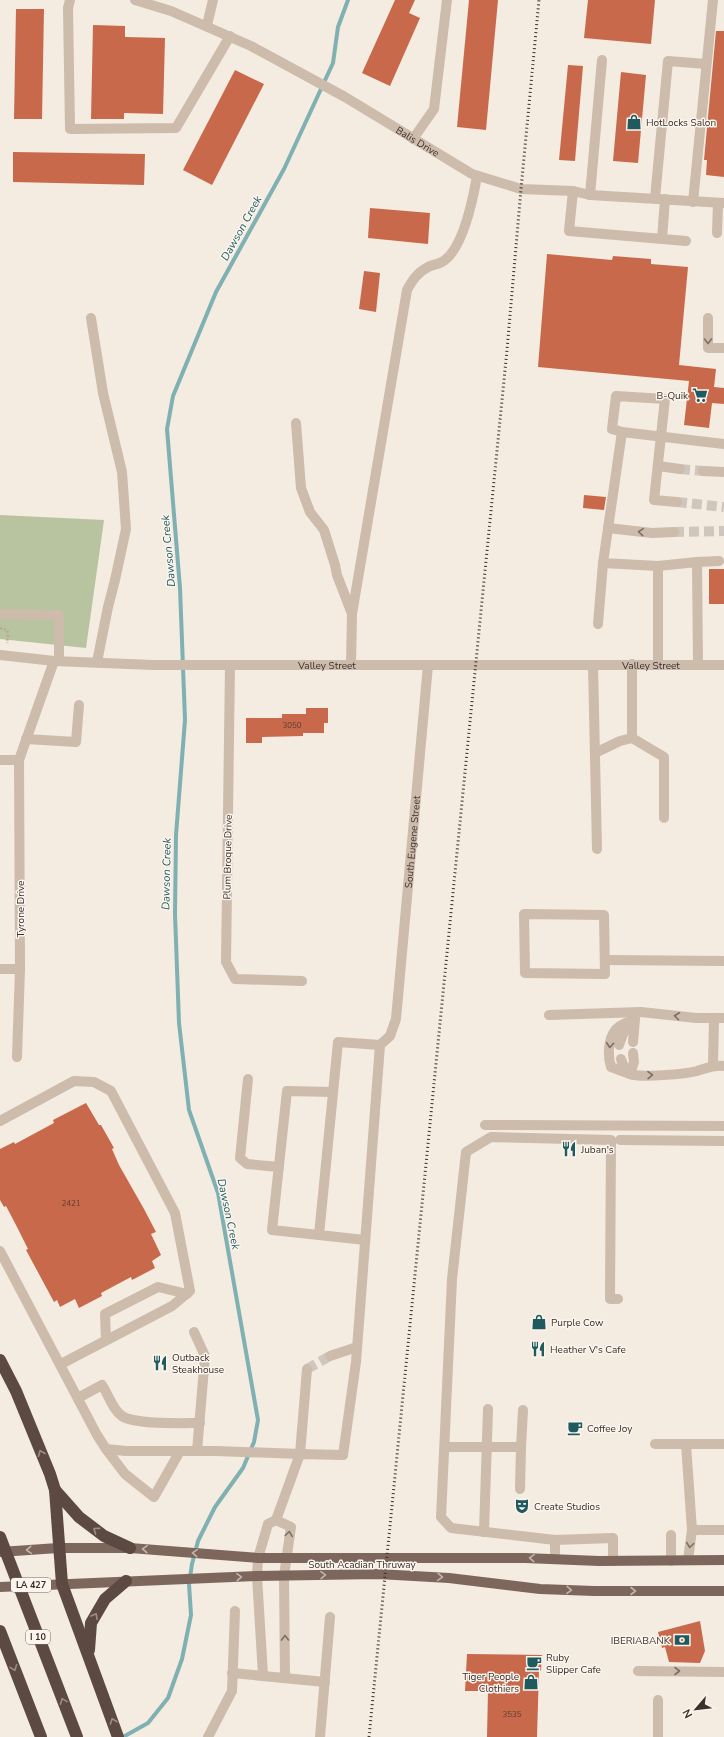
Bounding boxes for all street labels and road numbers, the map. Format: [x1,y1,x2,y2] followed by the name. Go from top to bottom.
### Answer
[393,123,442,161] street label: Balis Drive
[297,659,356,673] street label: Valley Street
[621,659,680,673] street label: Valley Street
[402,795,424,889] street label: South Eugene Street
[220,814,236,900] street label: Plum Broque Drive
[14,881,28,937] street label: Tyrone Drive
[308,1558,417,1572] street label: South Acadian Thruway
[11,1578,51,1592] road number: LA 427
[26,1630,50,1644] road number: I 10

